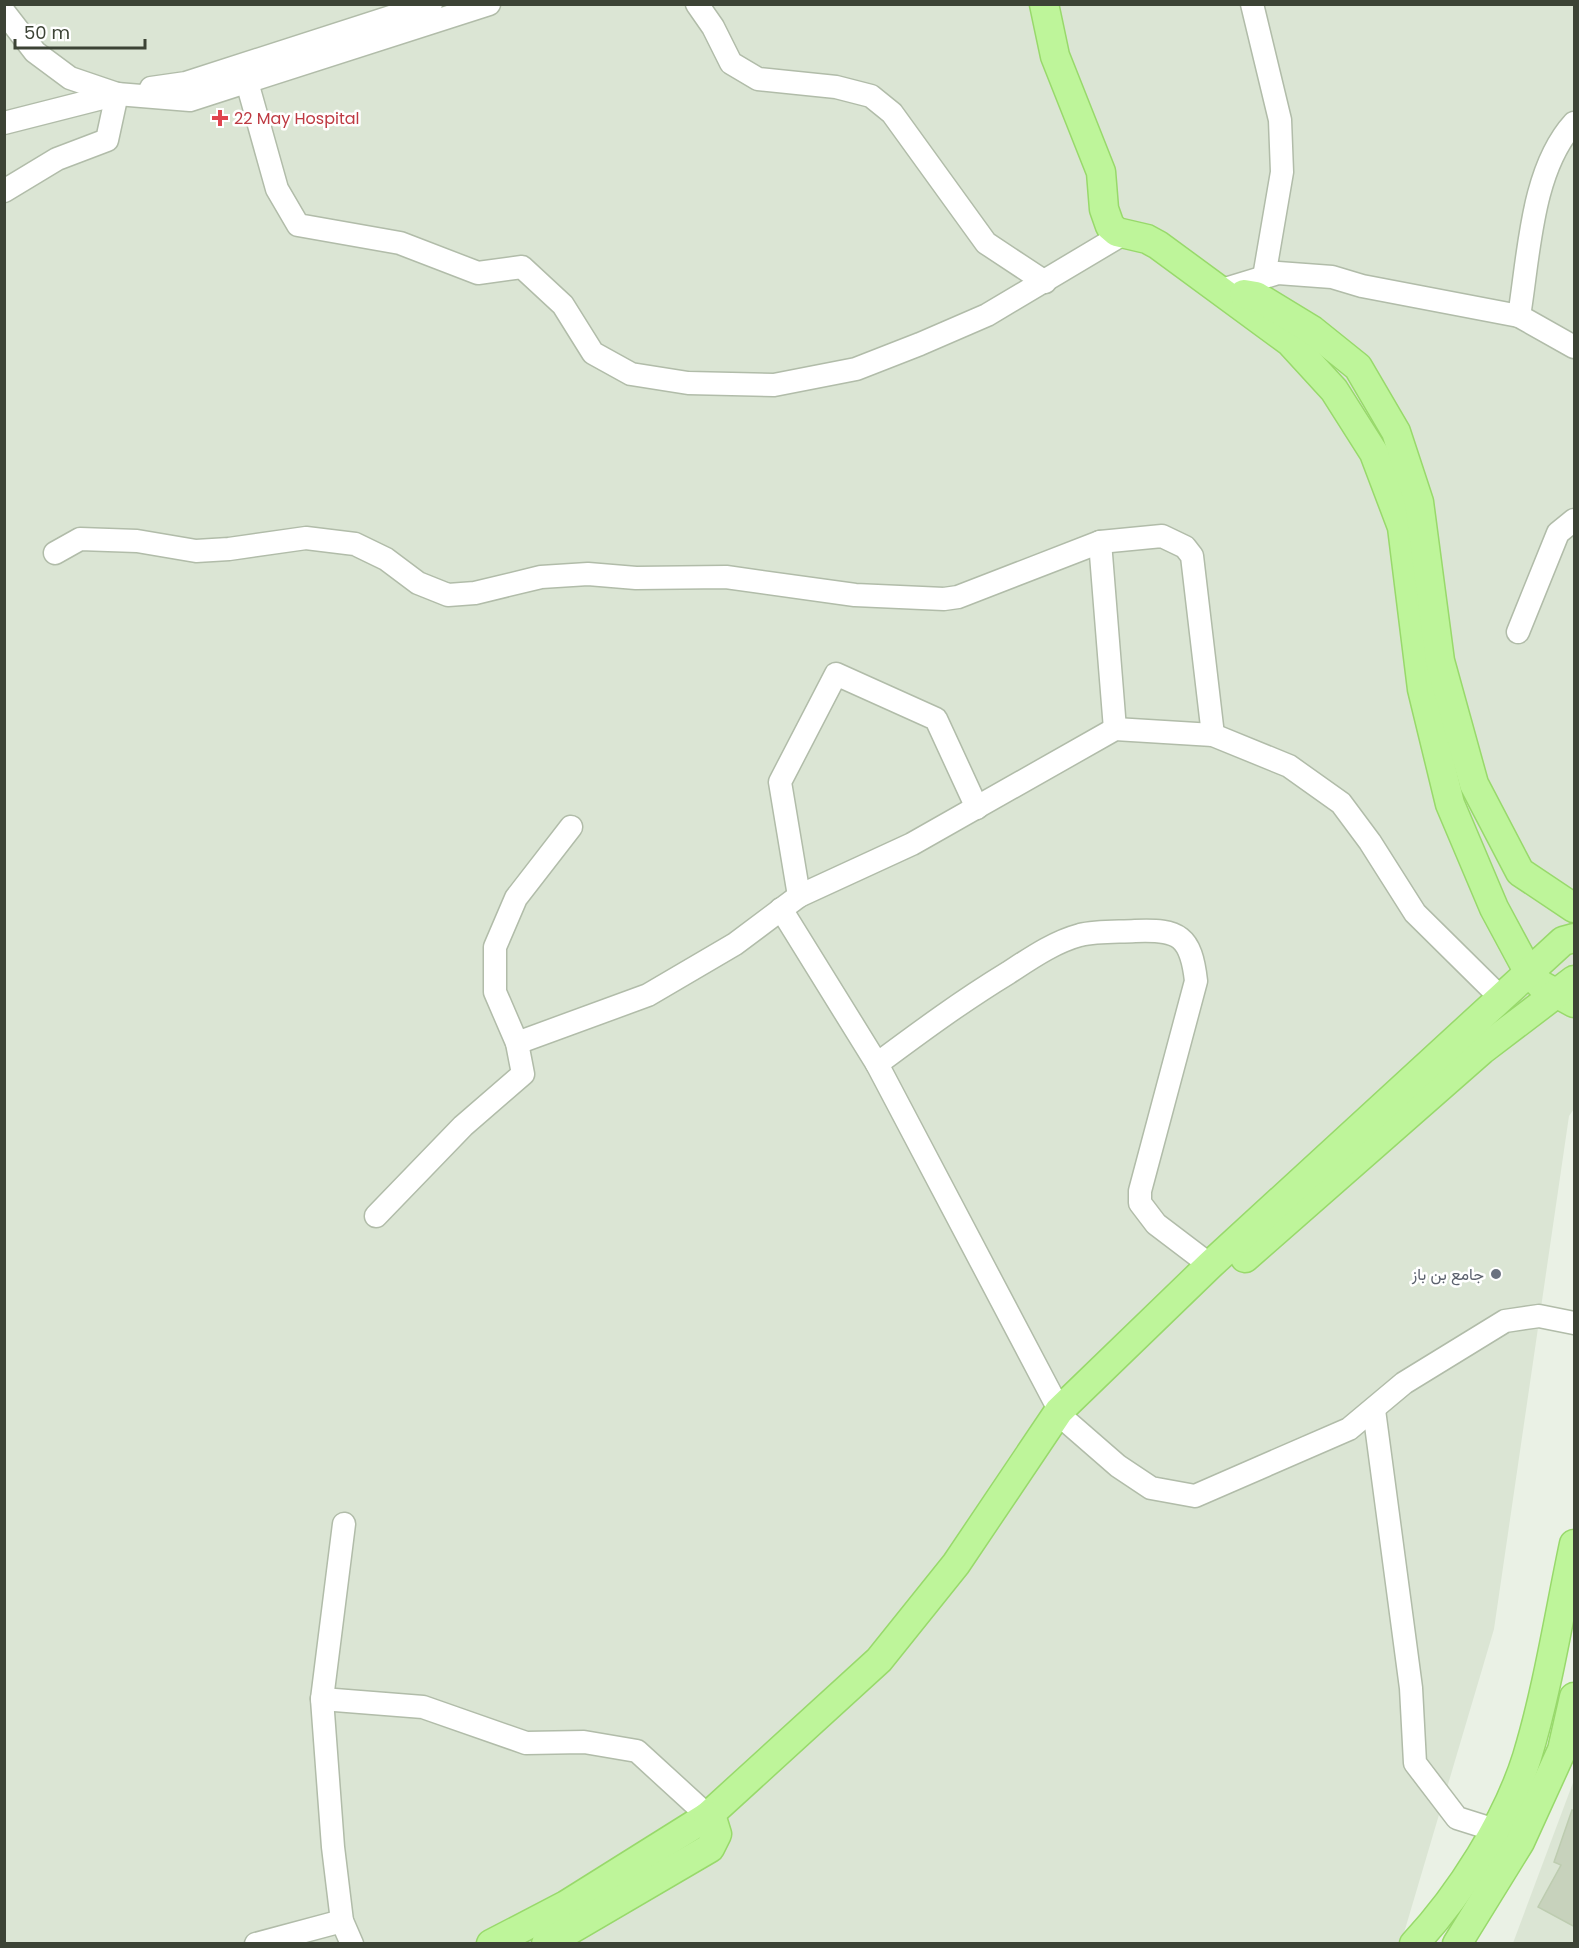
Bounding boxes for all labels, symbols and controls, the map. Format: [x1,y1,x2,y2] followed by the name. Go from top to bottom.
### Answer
[15,12,146,50] scale bar
[24,20,70,45] text: 50 m
[234,107,360,130] place label: 22 May Hospital
[211,109,229,127] marker: 22 May Hospital
[1411,1263,1484,1286] place label: جامع بن باز
[1489,1267,1503,1281] marker: جامع بن باز

